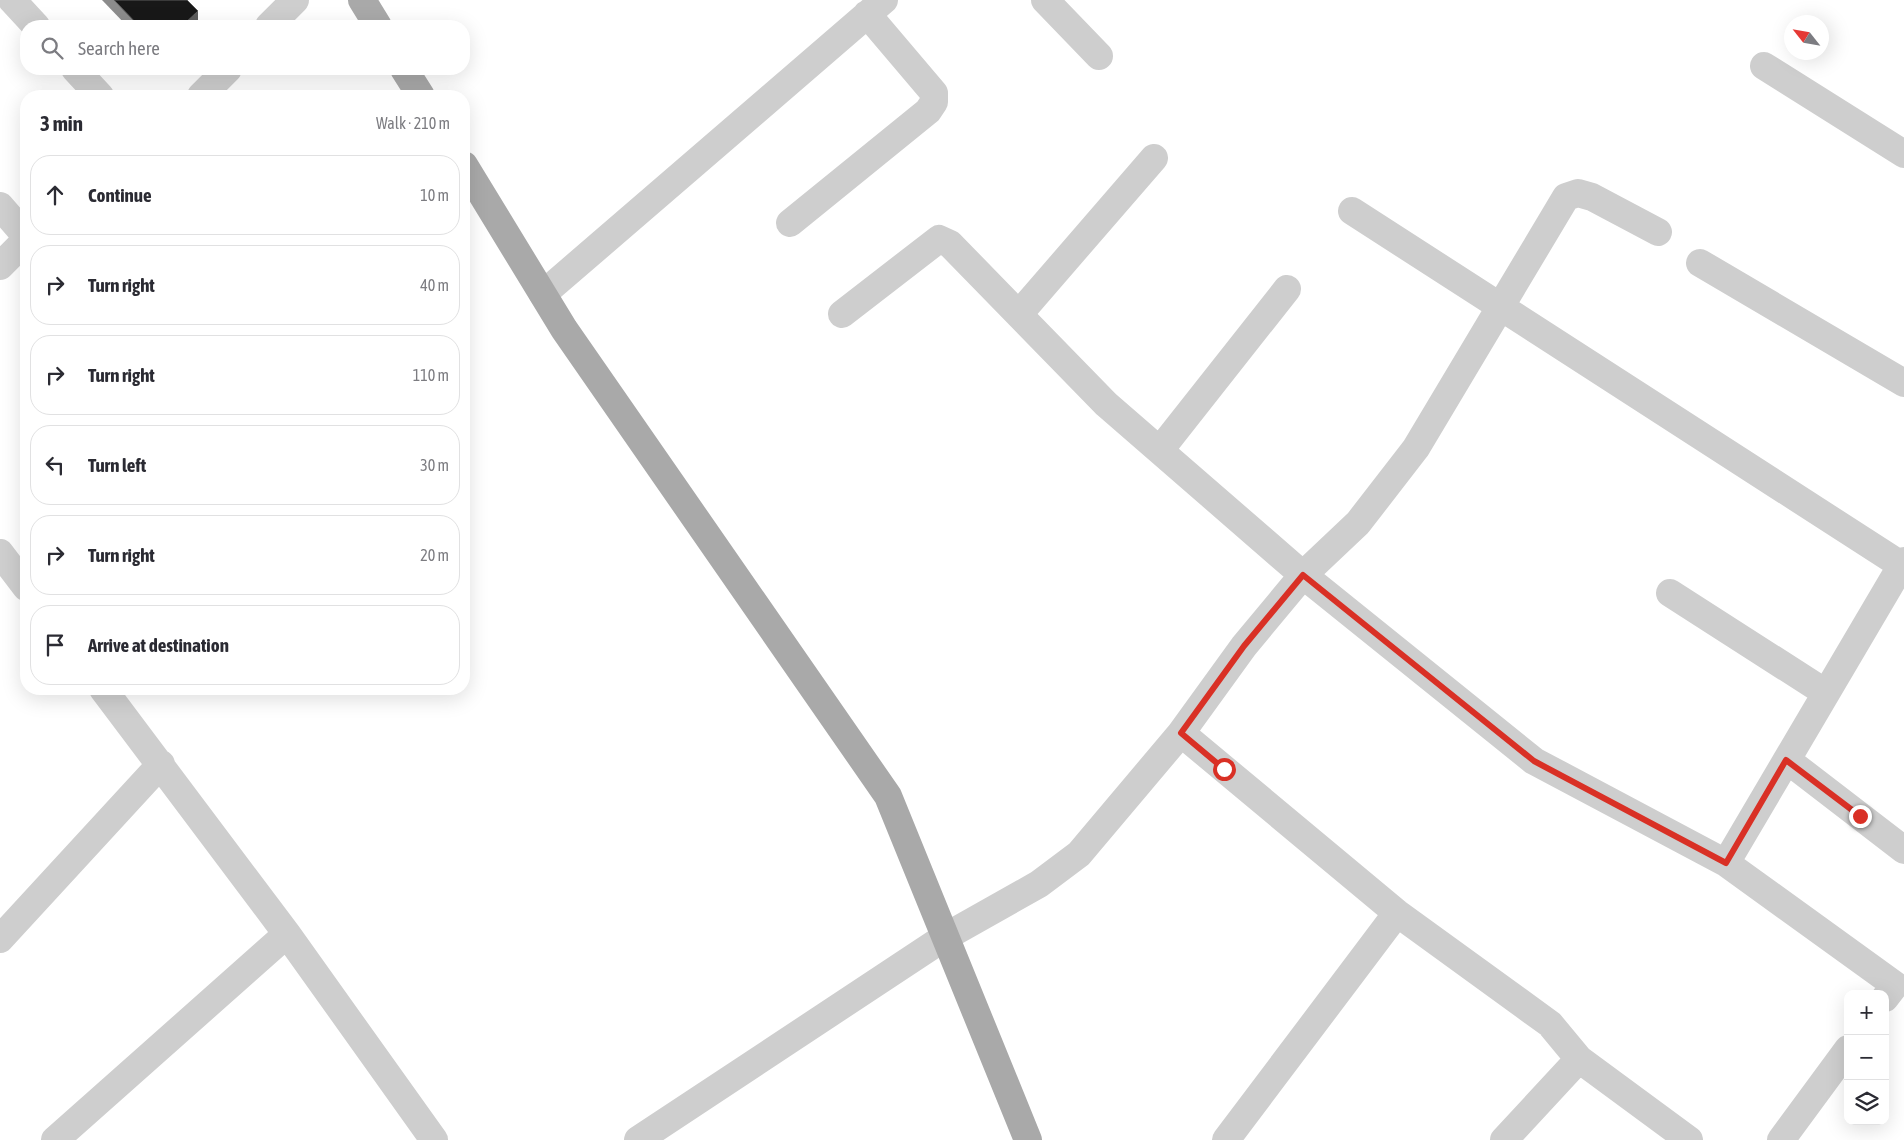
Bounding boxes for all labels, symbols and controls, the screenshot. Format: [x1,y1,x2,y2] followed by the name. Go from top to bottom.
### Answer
[1784,15,1829,60] north arrow
[20,20,470,75] search box
[38,34,66,62] icon: search
[78,37,160,59] text: Search here
[40,111,83,135] text: 3 min
[376,114,450,132] text: Walk · 210 m
[41,181,69,209] icon: ahead
[88,184,152,206] text: Continue
[420,186,449,204] text: 10 m
[41,271,69,299] icon: right
[88,274,155,296] text: Turn right
[420,276,449,294] text: 40 m
[41,361,69,389] icon: right
[88,364,155,386] text: Turn right
[413,366,449,384] text: 110 m
[41,451,69,479] icon: left
[88,454,146,476] text: Turn left
[420,456,449,474] text: 30 m
[41,541,69,569] icon: right
[88,544,155,566] text: Turn right
[420,546,449,564] text: 20 m
[41,631,69,659] icon: arrive
[88,634,229,656] text: Arrive at destination
[1213,758,1236,781] route start
[1849,805,1872,828] route end
[1844,990,1889,1125] map controls
[1844,990,1889,1035] button: +
[1844,1035,1889,1080] button: −
[1844,1080,1889,1125] button: layers

